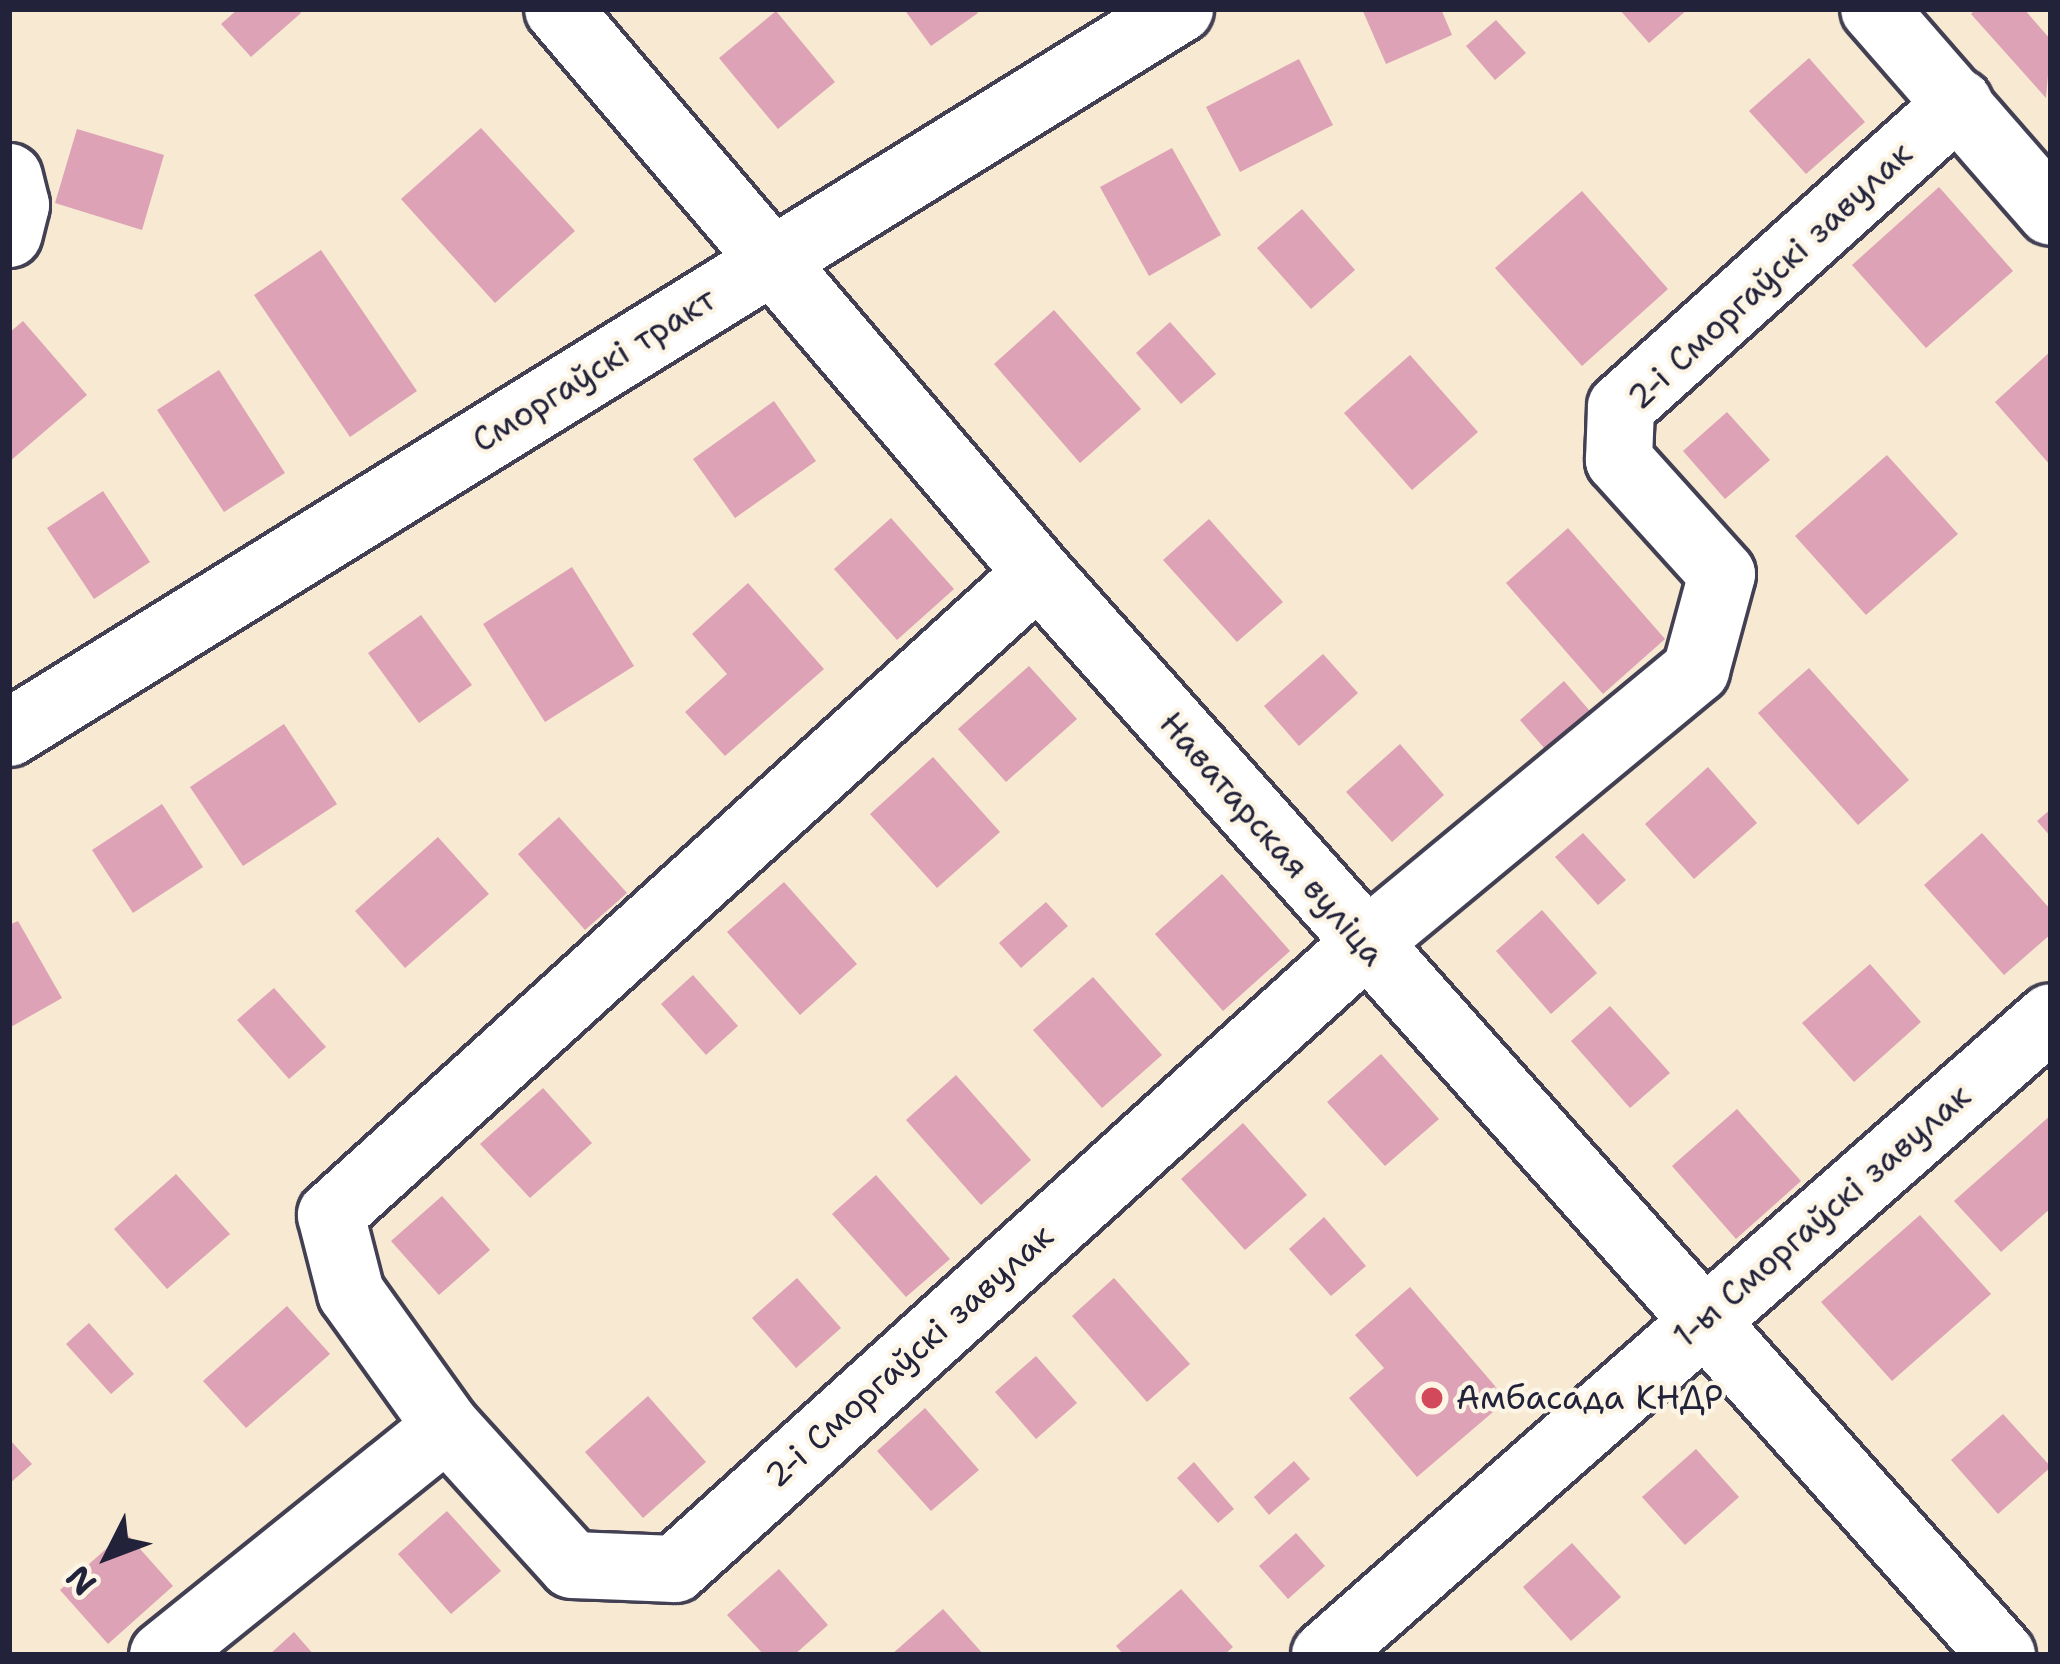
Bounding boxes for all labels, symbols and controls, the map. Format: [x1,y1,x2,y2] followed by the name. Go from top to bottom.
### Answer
[1620,134,1920,418] street label: 2-і Сморгаўскі завулак
[465,279,723,461] street label: Сморгаўскі тракт
[1151,704,1393,974] street label: Наватарская вуліца
[1665,1076,1979,1356] street label: 1-ы Сморгаўскі завулак
[757,1216,1061,1496] street label: 2-і Сморгаўскі завулак
[1456,1378,1723,1418] place label: Амбасада КНДР
[1419,1385,1445,1411] marker: Амбасада КНДР
[48,1496,168,1616] north arrow
[55,1556,106,1605] text: N

